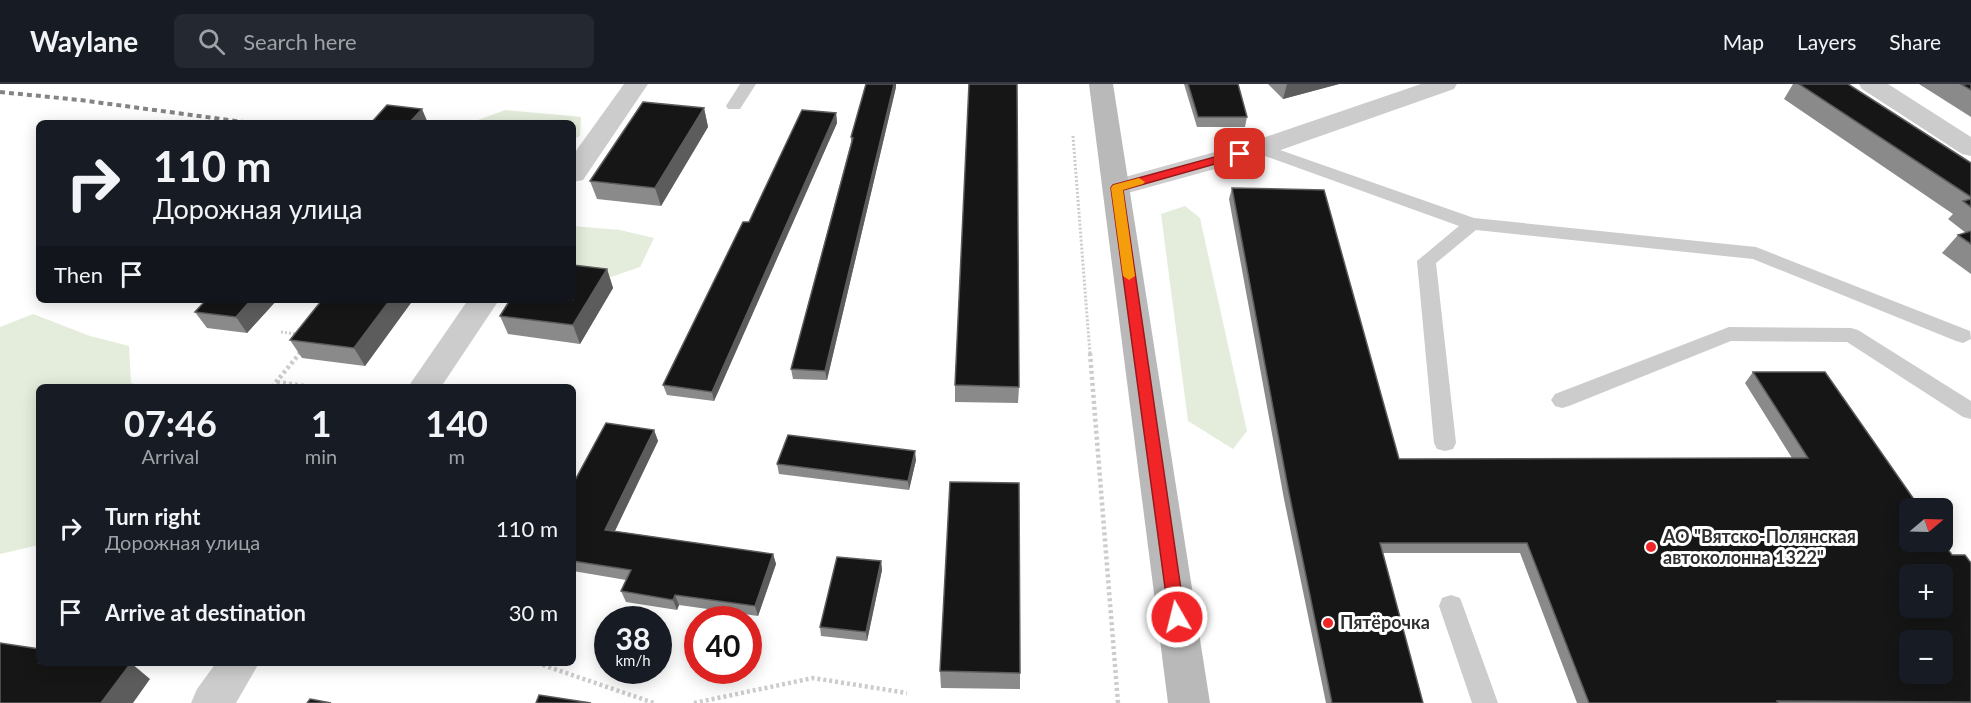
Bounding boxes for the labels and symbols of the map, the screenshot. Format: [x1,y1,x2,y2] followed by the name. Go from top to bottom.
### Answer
[1214,128,1265,179] pin
[1899,498,1953,552] north arrow
[1662,525,1856,568] place label: АО "Вятско-Полянская автоколонна 1322"
[1644,540,1658,554] marker: АО "Вятско-Полянская автоколонна 1322"
[1145,585,1209,649] position arrow
[684,606,762,684] speed limit sign: 40
[1340,611,1430,633] place label: Пятёрочка
[1321,616,1335,630] marker: Пятёрочка

